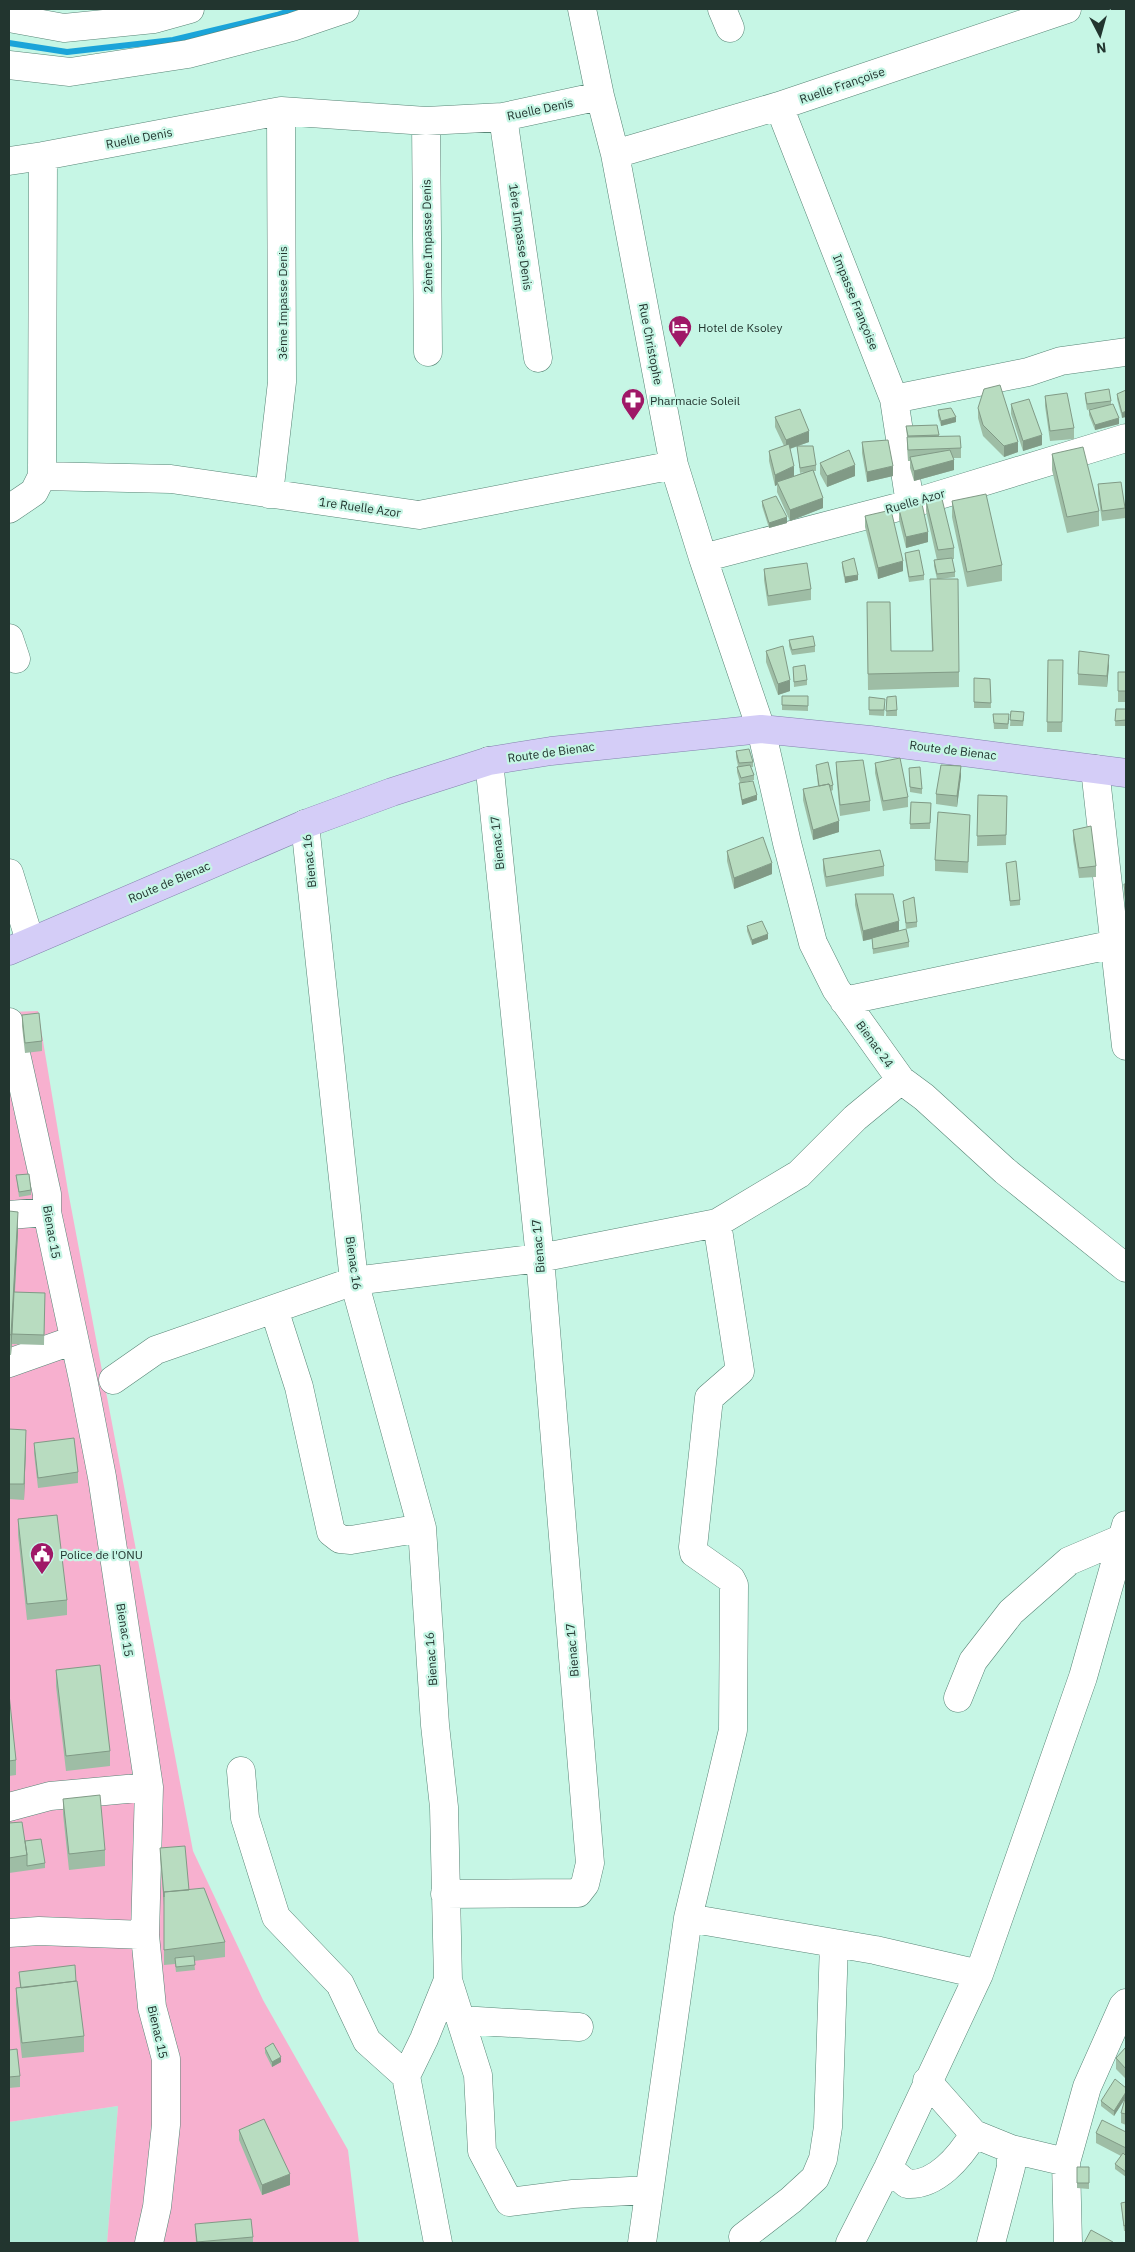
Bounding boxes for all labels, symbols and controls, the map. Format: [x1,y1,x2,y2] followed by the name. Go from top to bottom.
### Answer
[1075,10,1125,60] north arrow
[1095,38,1107,57] text: N
[797,63,887,107] street label: Ruelle Françoise
[506,95,575,123] street label: Ruelle Denis
[105,124,174,152] street label: Ruelle Denis
[419,179,435,293] street label: 2ème Impasse Denis
[506,183,536,291] street label: 1ère Impasse Denis
[275,246,290,360] street label: 3ème Impasse Denis
[830,252,882,352] street label: Impasse Françoise
[636,302,666,386] street label: Rue Christophe
[667,314,693,348] hotel icon: Hotel de Ksoley
[698,320,782,335] place label: Hotel de Ksoley
[620,387,646,421] pharmacy icon: Pharmacie Soleil
[650,393,740,408] place label: Pharmacie Soleil
[883,485,947,517] street label: Ruelle Azor
[318,494,402,520] street label: 1re Ruelle Azor
[909,737,997,763] street label: Route de Bienac
[507,738,595,766] street label: Route de Bienac
[487,815,507,871] street label: Bienac 17
[299,833,319,889] street label: Bienac 16
[126,858,212,906] street label: Route de Bienac
[853,1018,897,1070] street label: Bienac 24
[40,1204,64,1260] street label: Bienac 15
[528,1218,548,1274] street label: Bienac 17
[343,1235,365,1291] street label: Bienac 16
[29,1541,55,1575] public building icon: Police de l'ONU
[60,1547,143,1562] place label: Police de l'ONU
[113,1602,137,1658] street label: Bienac 15
[562,1622,582,1678] street label: Bienac 17
[422,1632,440,1686] street label: Bienac 16
[145,2004,171,2060] street label: Bienac 15

